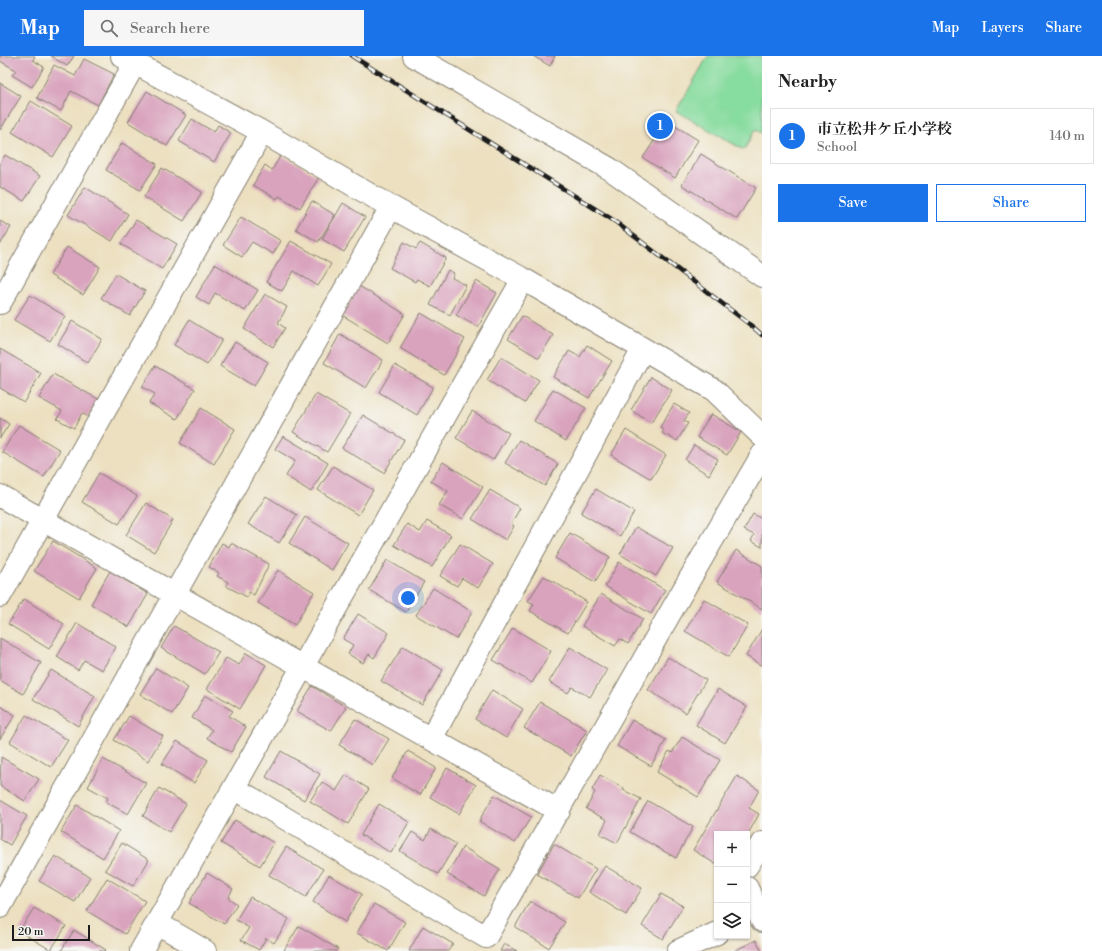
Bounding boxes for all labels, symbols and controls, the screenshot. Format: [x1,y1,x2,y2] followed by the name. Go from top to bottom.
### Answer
[84,10,364,46] search box
[20,16,60,40] text: Map
[98,17,120,39] icon: search
[130,19,210,38] text: Search here
[932,19,959,37] text: Map
[981,19,1024,37] text: Layers
[1046,19,1082,37] text: Share
[778,71,837,93] text: Nearby
[647,111,673,141] pin: 1
[817,120,952,139] text: 市立松井ケ丘小学校
[789,128,795,144] text: 1
[1049,128,1085,144] text: 140 m
[817,139,857,155] text: School
[778,184,928,222] button: Save
[936,184,1086,222] button: Share
[398,588,418,608] your location
[714,831,750,939] map controls
[714,831,750,867] button: +
[714,867,750,903] button: −
[714,903,750,939] button: layers
[12,923,90,942] scale bar
[18,925,43,939] text: 20 m

